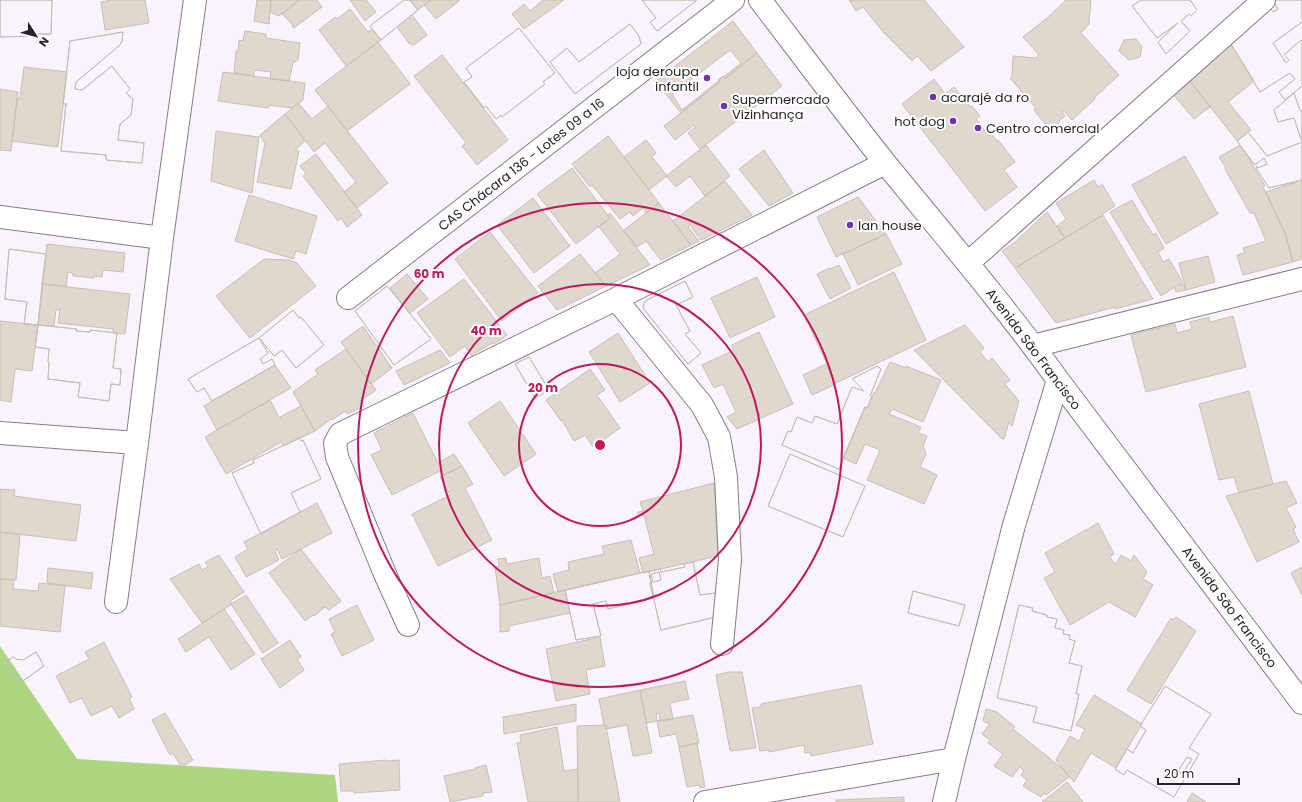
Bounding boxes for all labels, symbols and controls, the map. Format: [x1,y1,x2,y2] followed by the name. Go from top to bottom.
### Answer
[16,16,56,56] north arrow
[35,34,53,50] text: N
[616,62,699,96] place label: loja deroupa infantil
[702,73,712,83] marker: loja deroupa infantil
[941,88,1029,107] place label: acarajé da ro
[732,90,830,124] place label: Supermercado Vizinhança
[928,92,938,102] marker: acarajé da ro
[434,93,609,235] street label: CAS Chácara 136 - Lotes 09 a 16
[719,101,729,111] marker: Supermercado Vizinhança
[894,112,945,131] place label: hot dog
[948,116,958,126] marker: hot dog
[986,119,1099,138] place label: Centro comercial
[973,123,983,133] marker: Centro comercial
[858,216,922,235] place label: lan house
[845,220,855,230] marker: lan house
[414,265,445,282] text: 60 m
[982,285,1086,414] street label: Avenida São Francisco
[470,322,502,339] text: 40 m
[528,379,558,396] text: 20 m
[593,438,607,452] centre of rings
[1178,543,1282,672] street label: Avenida São Francisco
[1158,760,1239,786] scale bar
[1164,765,1194,782] text: 20 m

